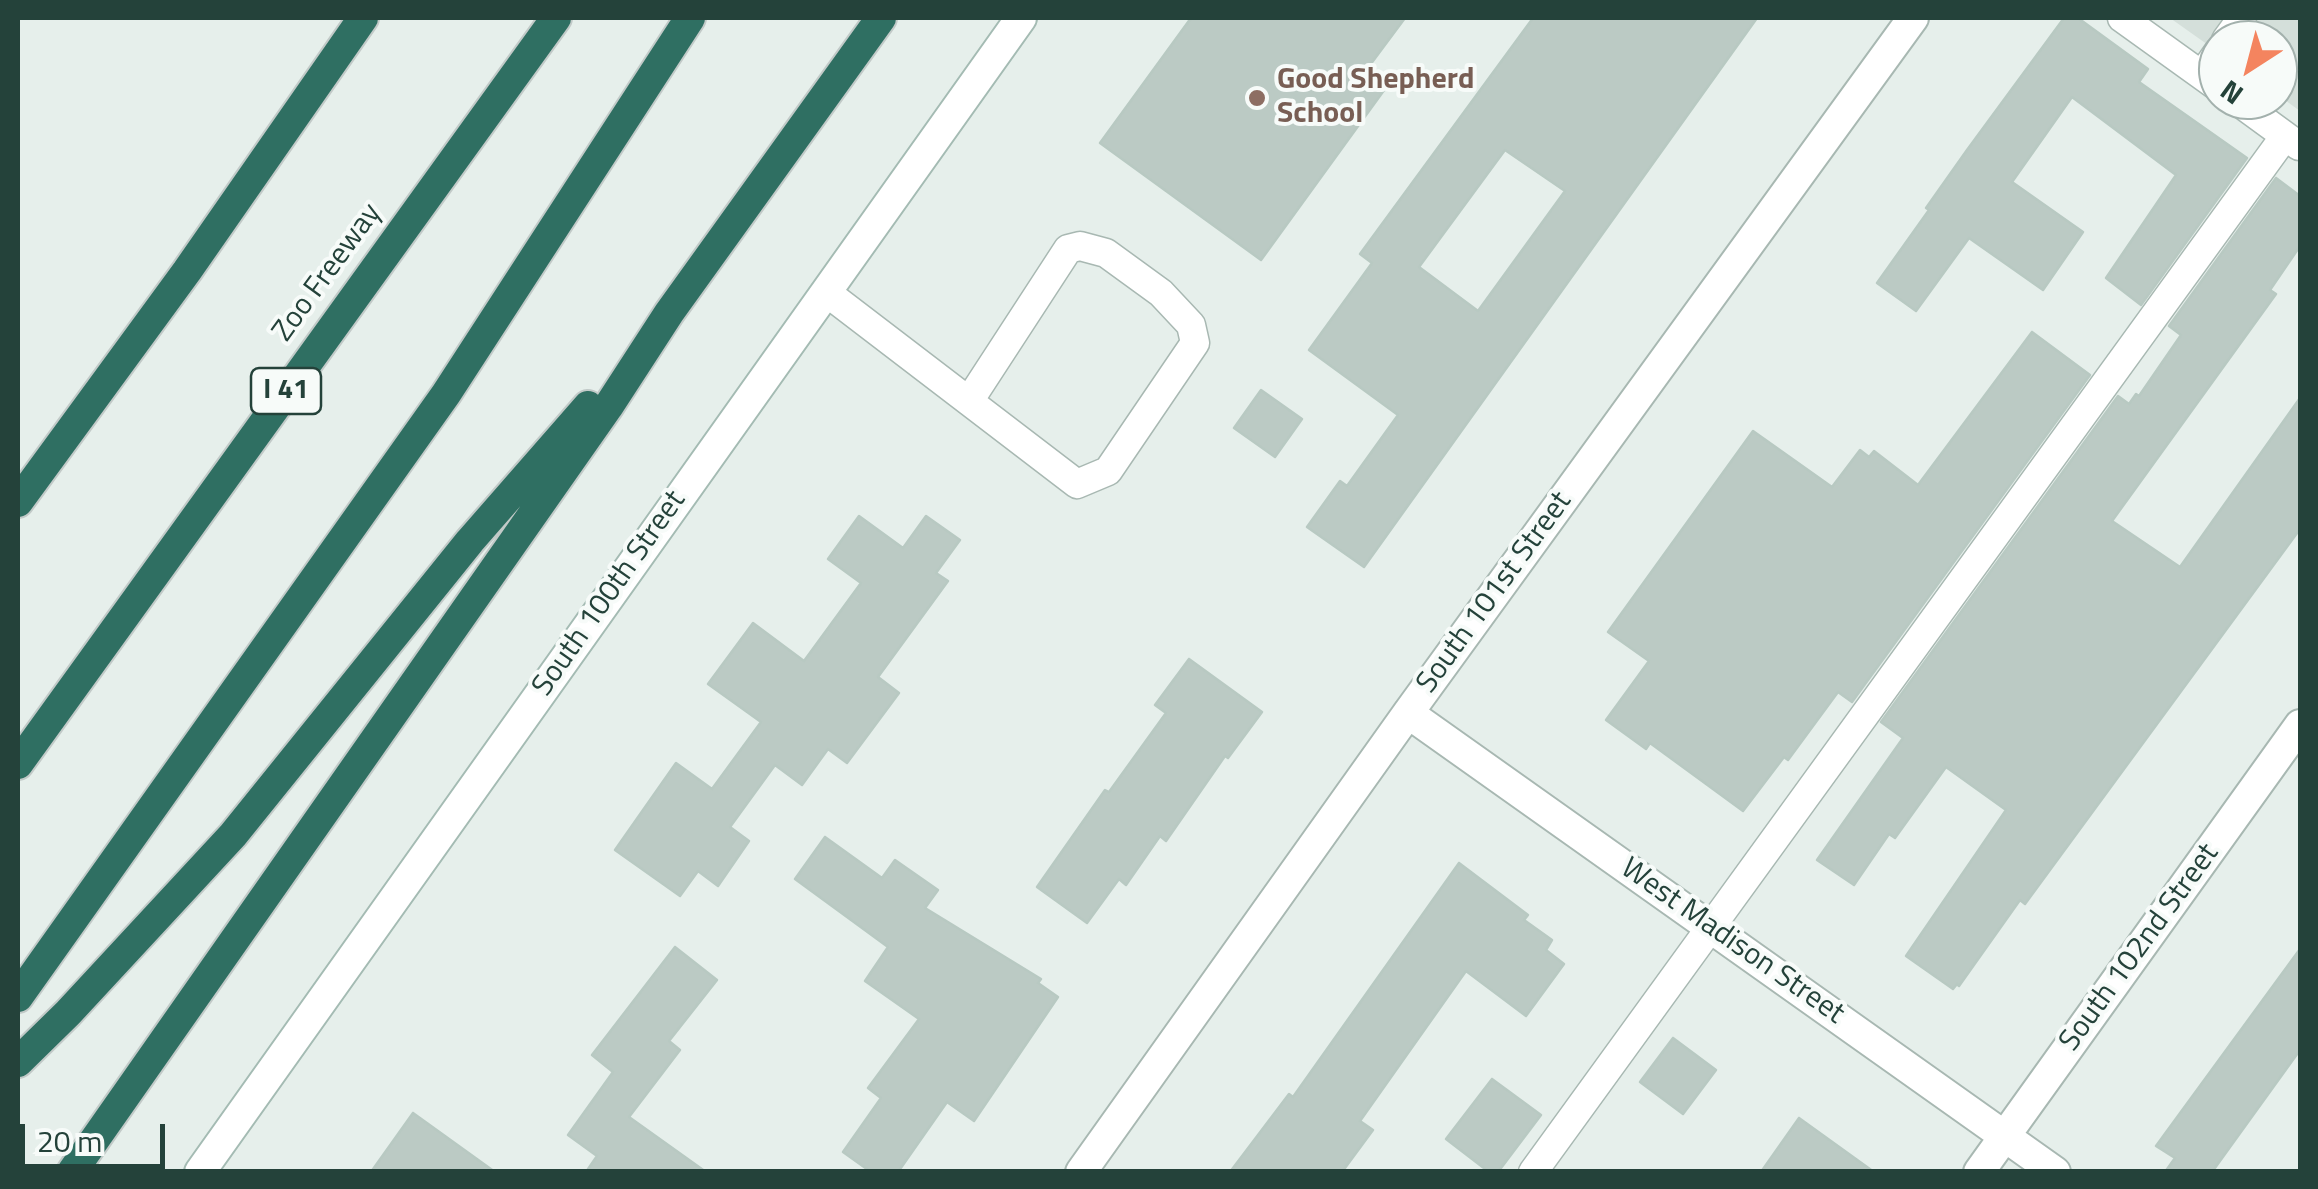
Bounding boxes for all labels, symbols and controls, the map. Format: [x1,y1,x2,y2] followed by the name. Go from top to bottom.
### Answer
[2198,20,2298,120] north arrow
[1277,63,1474,134] place label: Good Shepherd School
[2211,70,2252,116] text: N
[1246,87,1268,109] marker: Good Shepherd School
[266,197,390,349] street label: Zoo Freeway
[251,368,321,414] road number: I 41
[526,484,694,704] street label: South 100th Street
[1410,485,1580,701] street label: South 101st Street
[2053,837,2227,1059] street label: South 102nd Street
[1613,851,1851,1033] street label: West Madison Street
[25,1104,170,1166] scale bar
[37,1118,102,1164] text: 20 m

